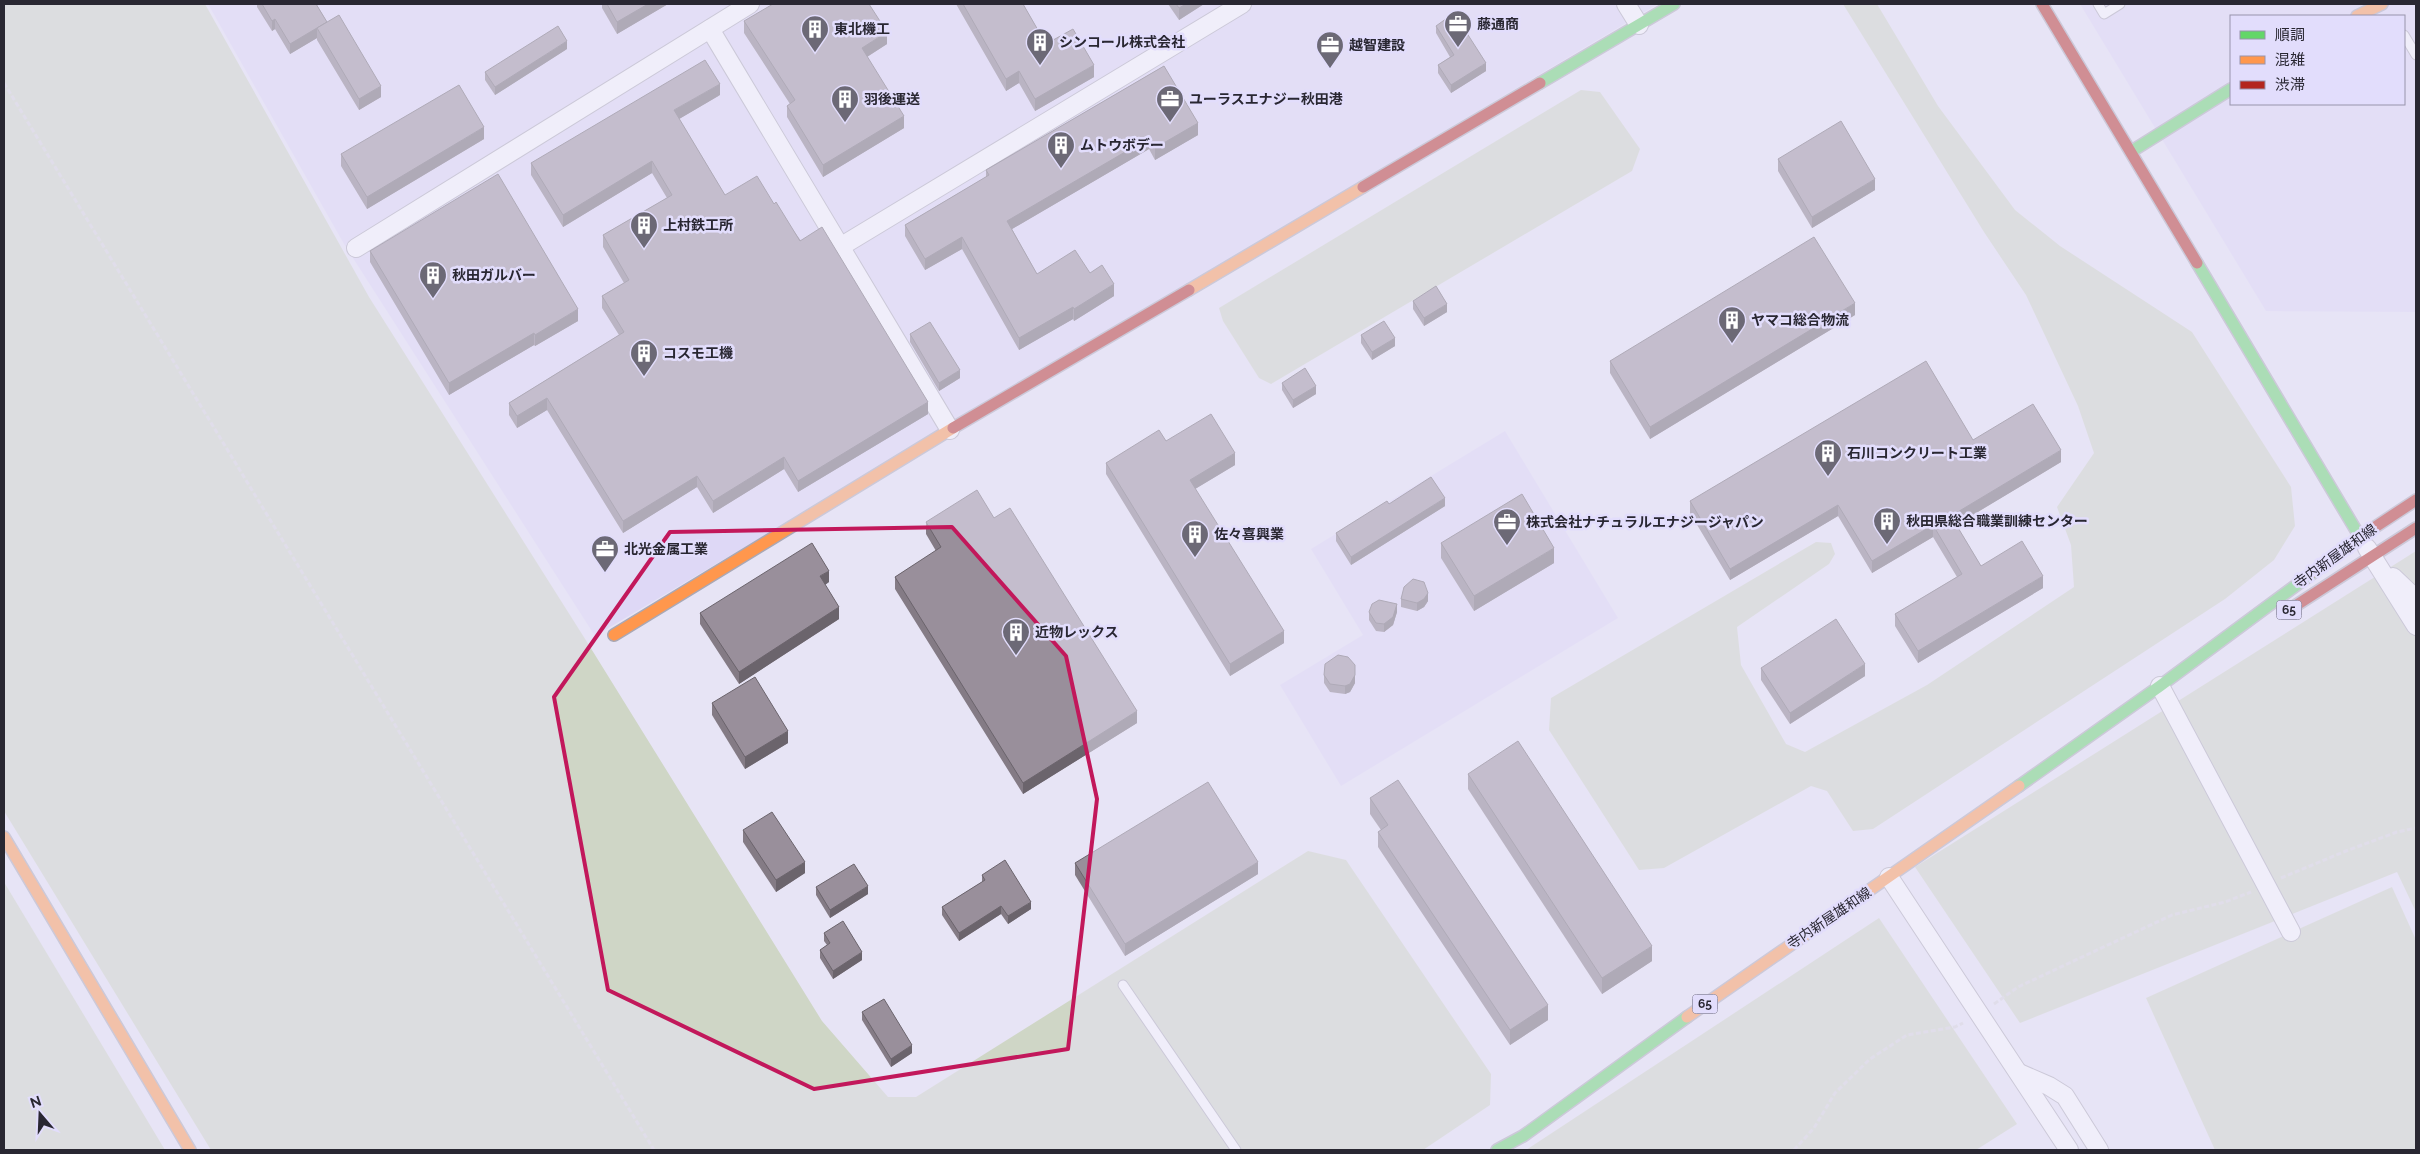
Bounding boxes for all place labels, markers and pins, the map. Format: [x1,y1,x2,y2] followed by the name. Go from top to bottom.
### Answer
[1443,9,1473,48] office icon: 藤通商
[800,14,830,53] building icon: 東北機工
[1477,16,1519,32] place label: 藤通商
[834,21,890,37] place label: 東北機工
[1025,27,1055,66] building icon: シンコール株式会社
[1315,30,1345,69] office icon: 越智建設
[1059,34,1185,50] place label: シンコール株式会社
[1349,37,1405,53] place label: 越智建設
[830,84,860,123] building icon: 羽後運送
[1155,84,1185,123] office icon: ユーラスエナジー秋田港
[864,91,920,107] place label: 羽後運送
[1189,91,1343,107] place label: ユーラスエナジー秋田港
[1046,130,1076,169] building icon: ムトウボデー
[1080,137,1164,153] place label: ムトウボデー
[629,210,659,249] building icon: 上村鉄工所
[663,217,733,233] place label: 上村鉄工所
[418,260,448,299] building icon: 秋田ガルバー
[452,267,536,283] place label: 秋田ガルバー
[1717,305,1747,344] building icon: ヤマコ総合物流
[1751,312,1849,328] place label: ヤマコ総合物流
[629,338,659,377] building icon: コスモ工機
[663,345,733,361] place label: コスモ工機
[1813,438,1843,477] building icon: 石川コンクリート工業
[1847,445,1987,461] place label: 石川コンクリート工業
[1872,506,1902,545] building icon: 秋田県総合職業訓練センター
[1492,507,1522,546] office icon: 株式会社ナチュラルエナジージャパン
[1906,513,2088,529] place label: 秋田県総合職業訓練センター
[1526,514,1764,530] place label: 株式会社ナチュラルエナジージャパン
[1180,519,1210,558] building icon: 佐々喜興業
[1214,526,1284,542] place label: 佐々喜興業
[590,534,620,573] office icon: 北光金属工業
[624,541,708,557] place label: 北光金属工業
[1001,617,1031,656] building icon: 近物レックス
[1035,624,1119,640] place label: 近物レックス

